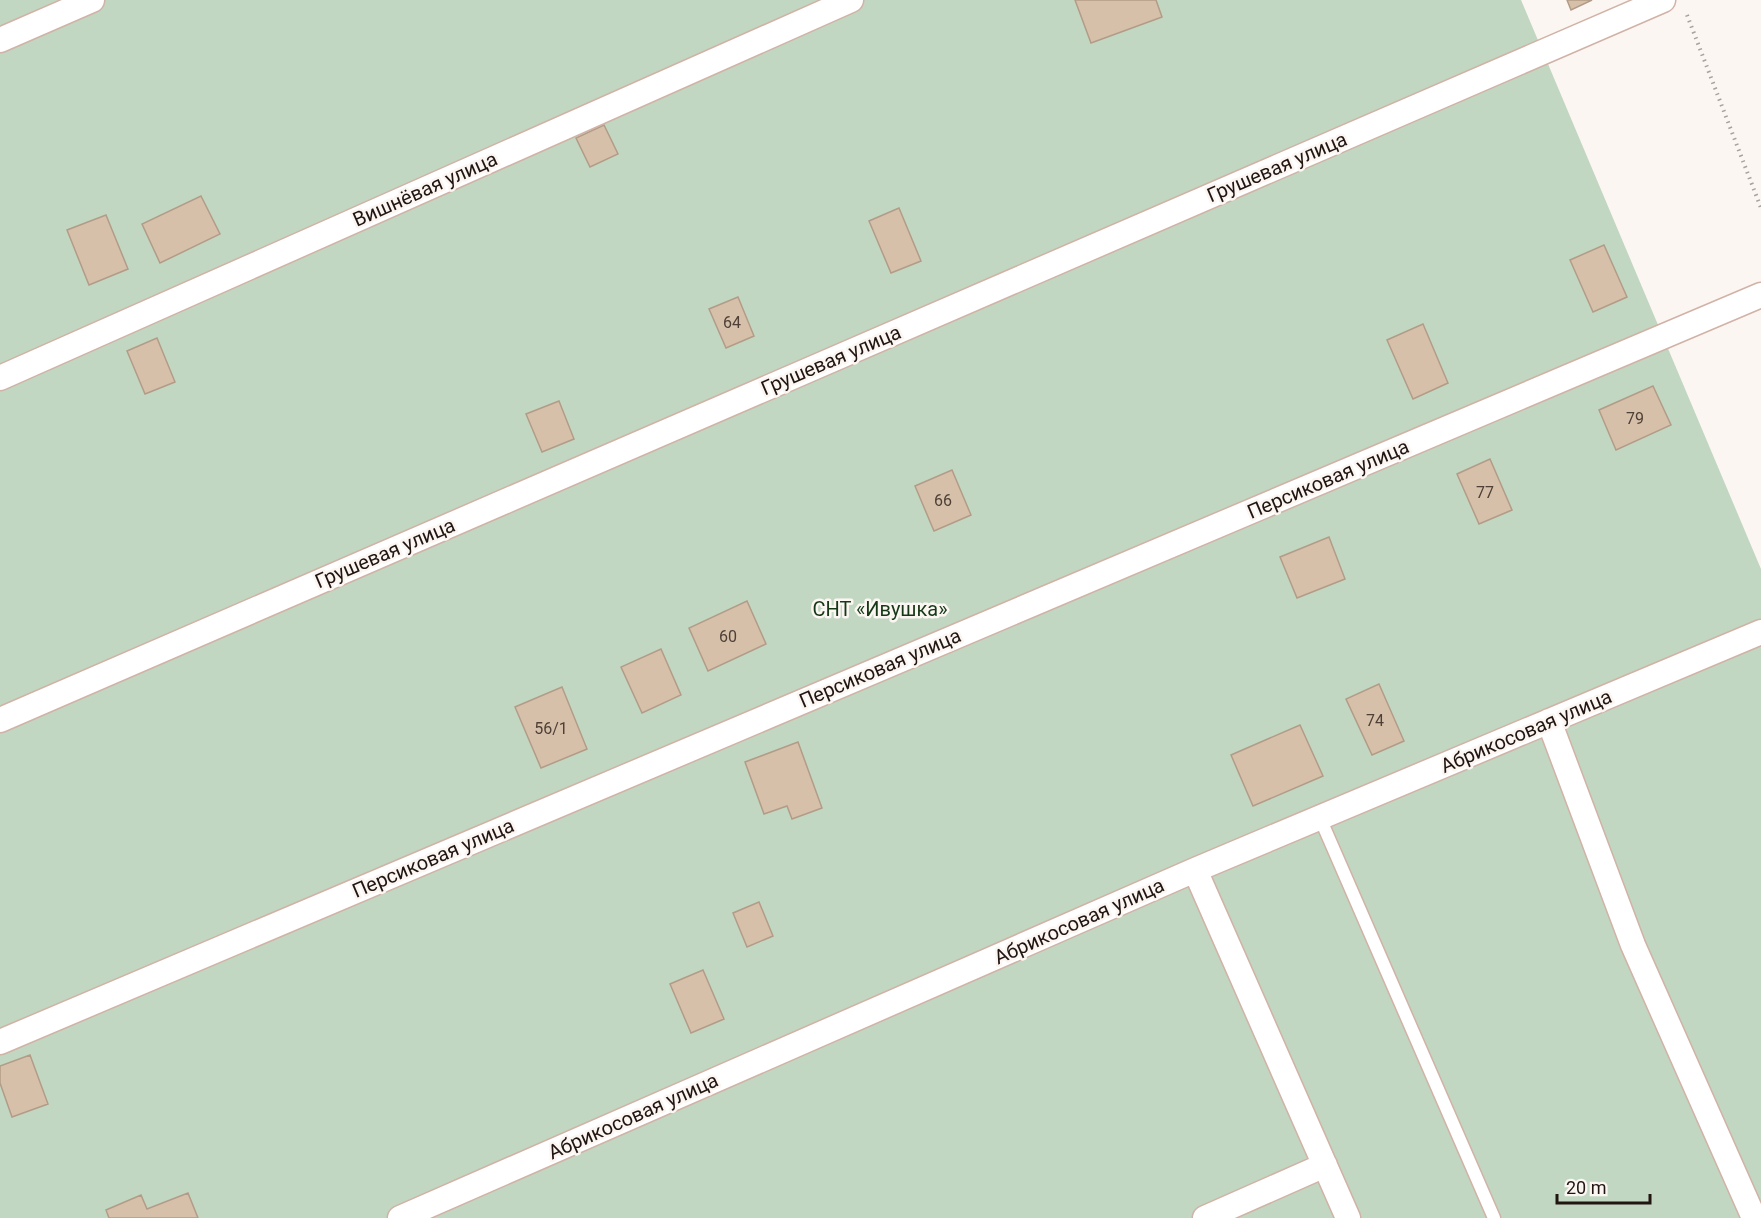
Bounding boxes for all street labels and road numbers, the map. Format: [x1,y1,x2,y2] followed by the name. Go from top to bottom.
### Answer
[1203,127,1351,207] street label: Грушевая улица
[349,146,501,232] street label: Вишнёвая улица
[757,320,905,400] street label: Грушевая улица
[1244,434,1412,524] street label: Персиковая улица
[311,513,459,593] street label: Грушевая улица
[796,623,964,713] street label: Персиковая улица
[1437,684,1615,778] street label: Абрикосовая улица
[349,813,517,903] street label: Персиковая улица
[990,873,1168,969] street label: Абрикосовая улица
[544,1068,722,1164] street label: Абрикосовая улица

